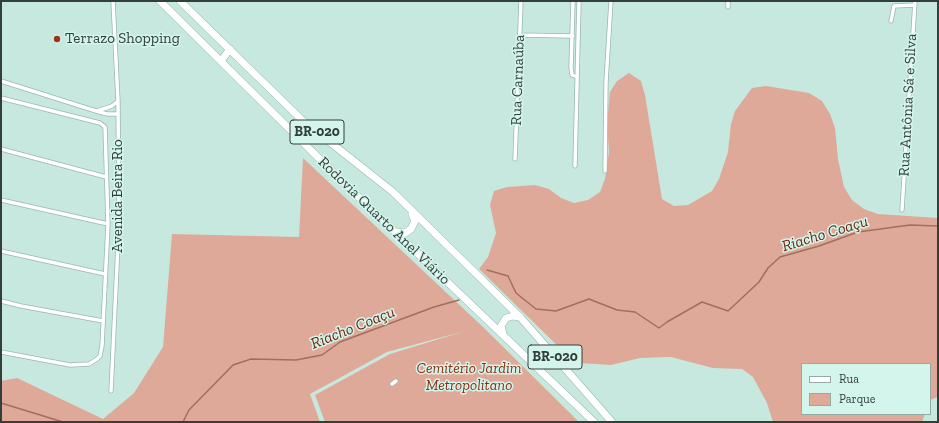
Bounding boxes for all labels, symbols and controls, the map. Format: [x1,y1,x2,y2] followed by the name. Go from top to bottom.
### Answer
[65,30,180,48] place label: Terrazo Shopping
[895,33,921,177] street label: Rua Antônia Sá e Silva
[52,34,62,44] marker: Terrazo Shopping
[507,34,529,126] street label: Rua Carnaúba
[290,120,344,144] road number: BR-020
[109,139,127,253] street label: Avenida Beira Rio
[314,153,454,289] street label: Rodovia Quarto Anel Viário
[779,212,871,256] water label: Riacho Coaçu
[308,302,398,354] water label: Riacho Coaçu
[528,345,582,369] road number: BR-020
[416,360,522,395] park label: Cemitério Jardim Metropolitano
[801,363,931,415] legend
[839,372,859,386] text: Rua
[839,392,875,406] text: Parque

